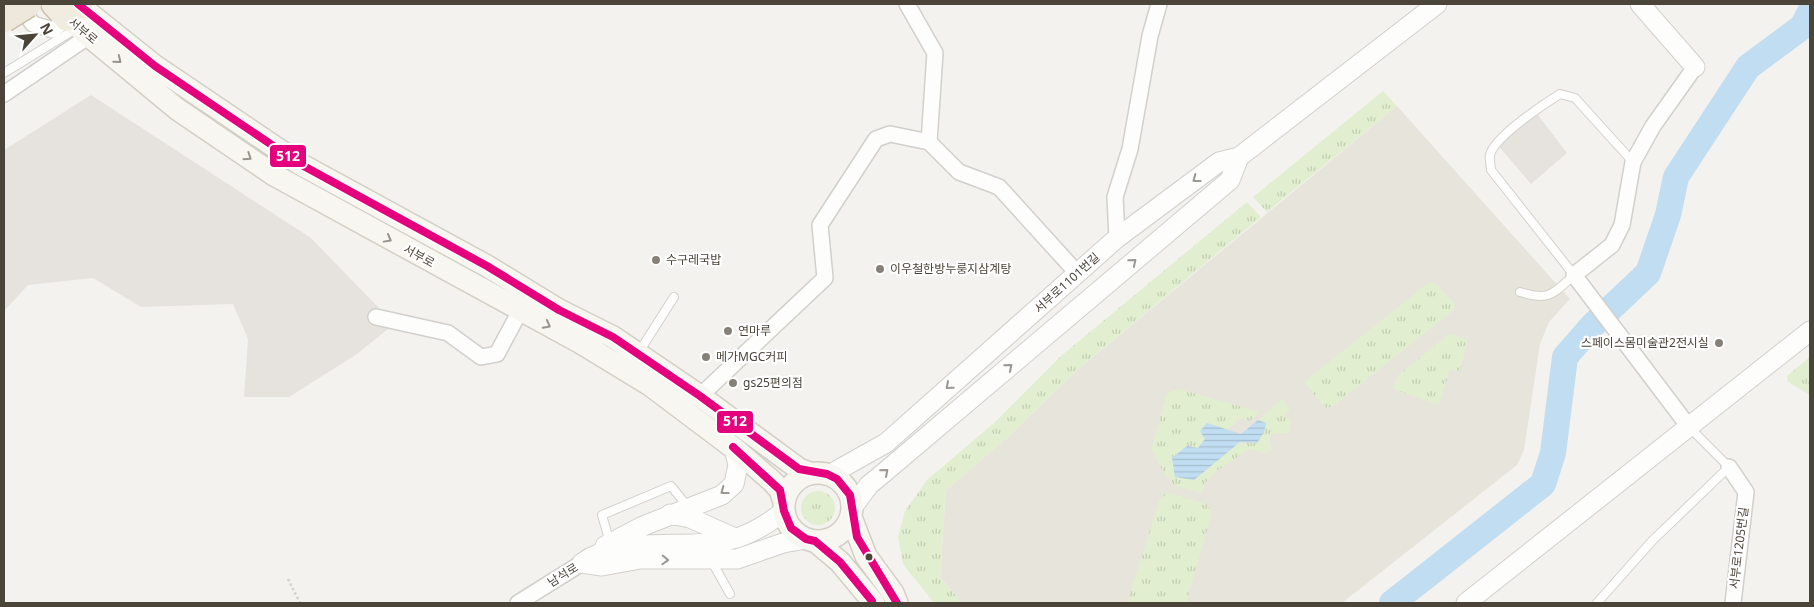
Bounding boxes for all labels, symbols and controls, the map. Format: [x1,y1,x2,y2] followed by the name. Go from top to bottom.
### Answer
[10,10,60,60] north arrow
[65,13,101,48] street label: 서부로
[36,19,58,38] text: N
[112,54,121,63] one-way arrow
[269,144,307,168] line badge: 512
[276,146,300,165] text: 512
[242,151,252,160] one-way arrow
[1192,173,1202,182] one-way arrow
[383,233,392,243] one-way arrow
[401,240,438,271] street label: 서부로
[1030,249,1103,317] street label: 서부로1101번길
[666,251,721,268] place label: 수구레국밥
[650,254,662,266] marker: 수구레국밥
[1127,259,1136,268] one-way arrow
[890,260,1011,277] place label: 이우철한방누룽지삼계탕
[874,263,886,275] marker: 이우철한방누룽지삼계탕
[541,319,550,329] one-way arrow
[738,322,771,339] place label: 연마루
[722,325,734,337] marker: 연마루
[1581,334,1709,351] place label: 스페이스몸미술관2전시실
[1713,337,1725,349] marker: 스페이스몸미술관2전시실
[716,348,787,365] place label: 메가MGC커피
[700,351,712,363] marker: 메가MGC커피
[1003,363,1012,372] one-way arrow
[743,374,803,391] place label: gs25편의점
[727,377,739,389] marker: gs25편의점
[946,380,955,389] one-way arrow
[716,410,754,434] line badge: 512
[723,411,747,430] text: 512
[879,469,888,478] one-way arrow
[721,485,730,494] one-way arrow
[1725,506,1752,590] street label: 서부로1205번길
[864,552,874,562] unlabelled marker
[662,555,669,565] one-way arrow
[544,559,581,591] street label: 남석로

